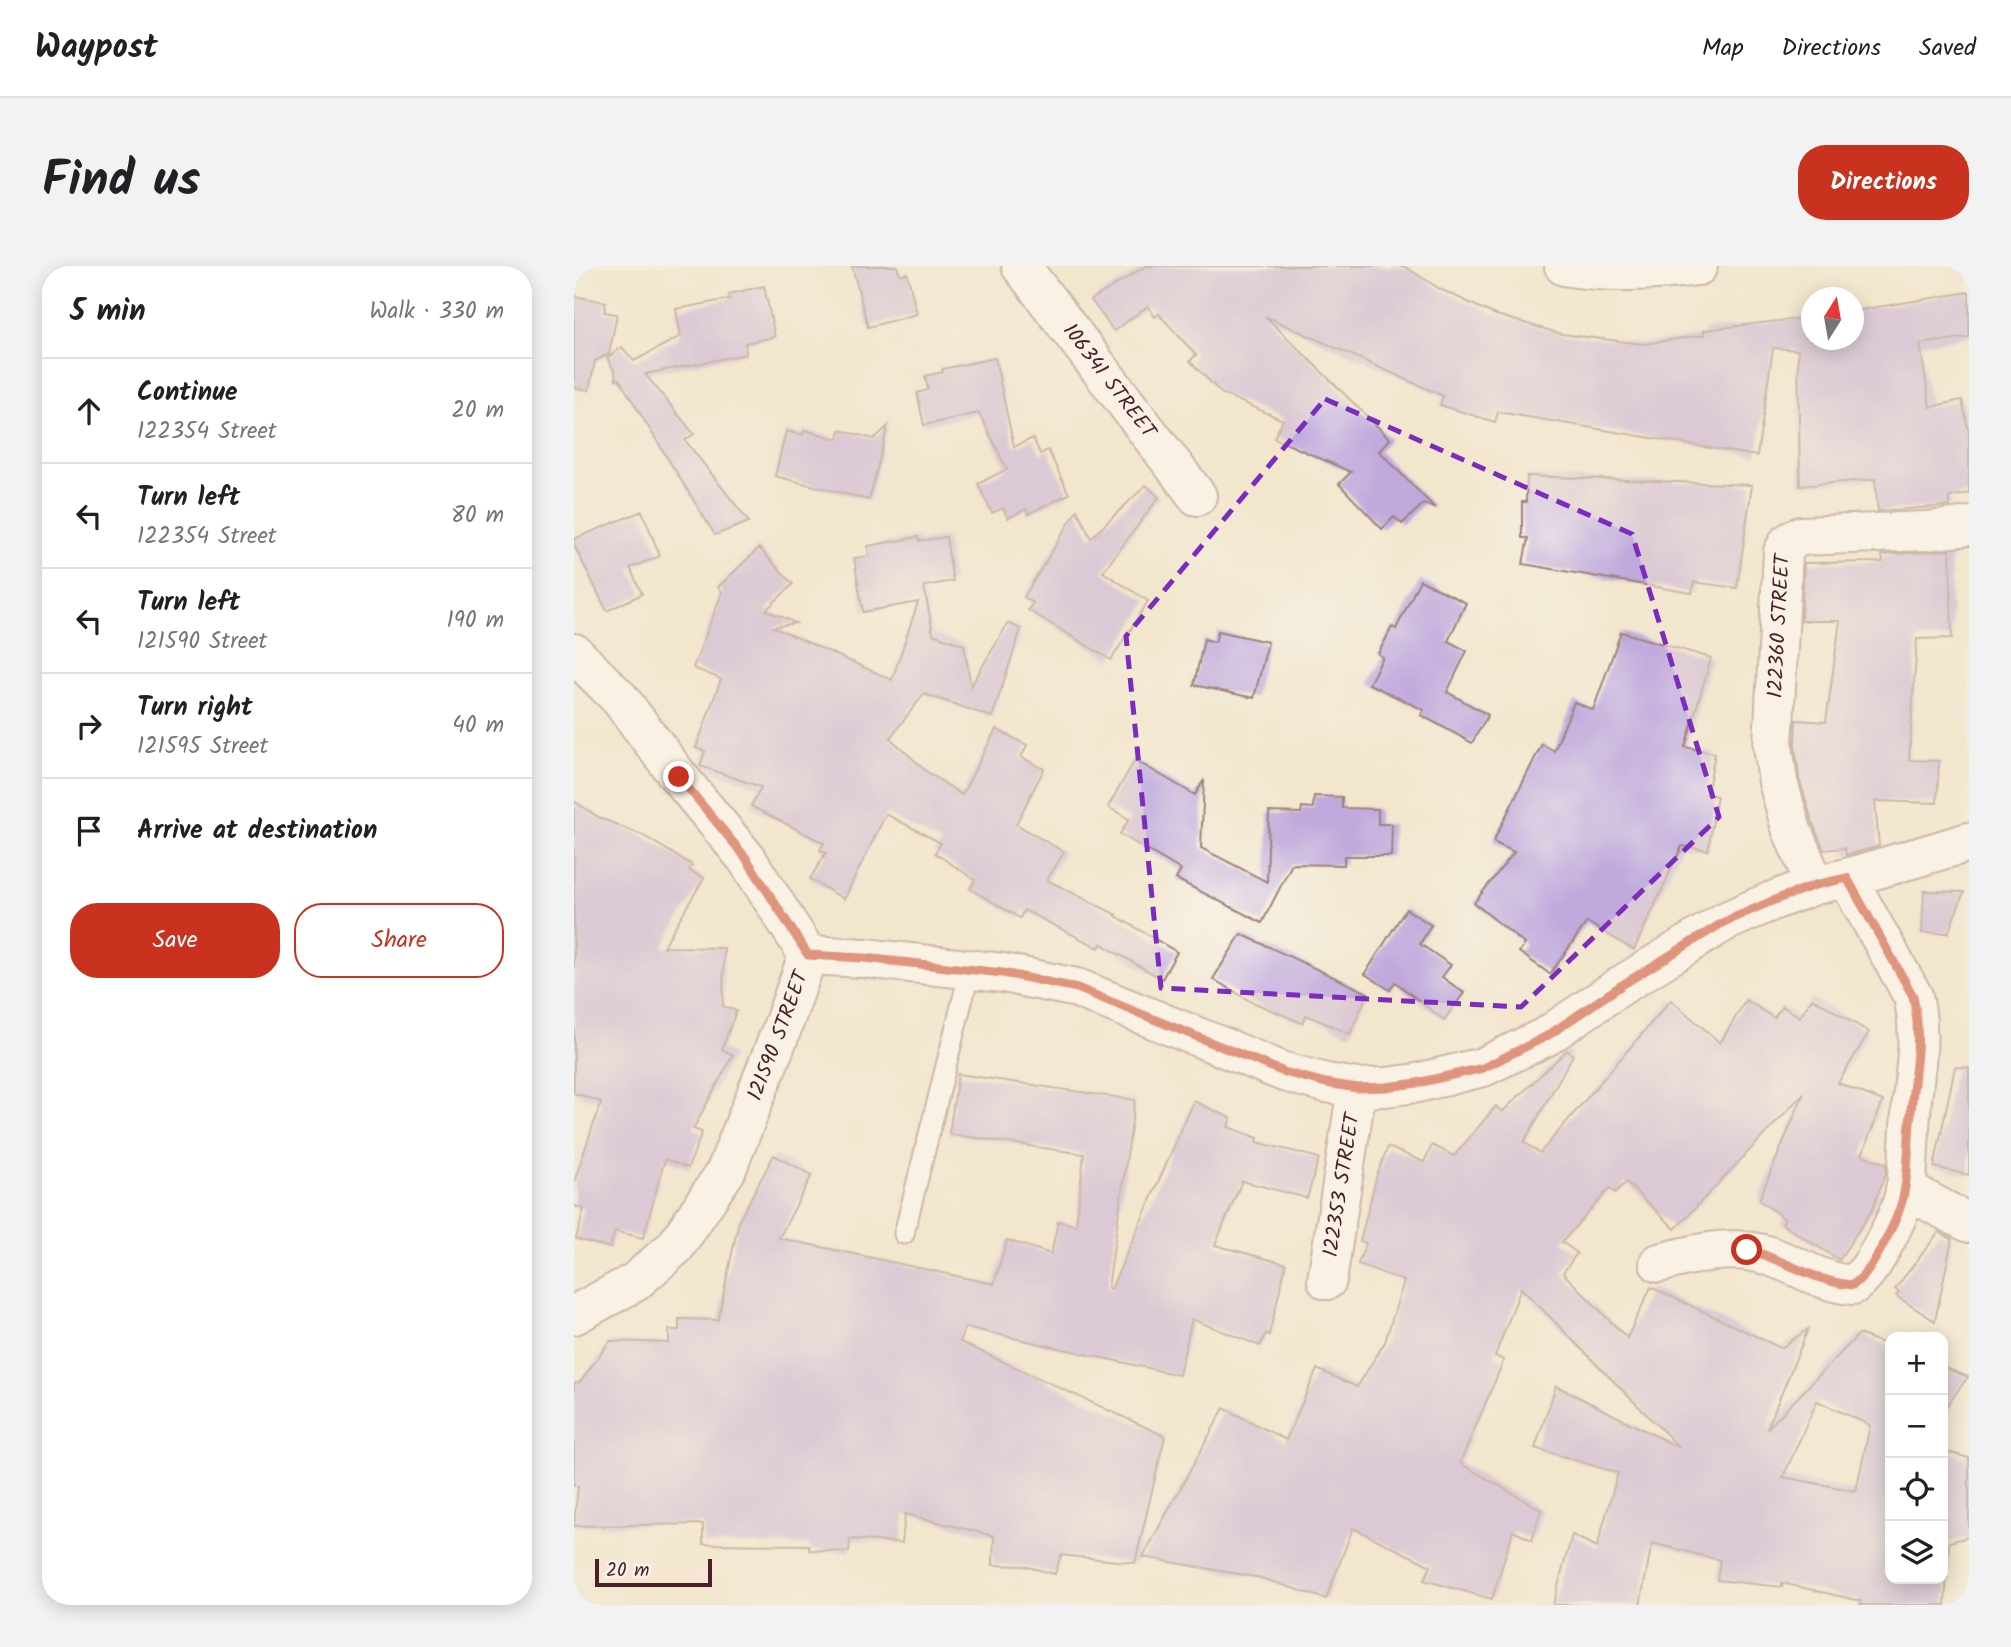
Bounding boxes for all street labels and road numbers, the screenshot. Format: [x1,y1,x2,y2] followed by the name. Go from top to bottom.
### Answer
[1054,316,1165,447] street label: 106341 STREET
[1759,552,1799,699] street label: 122360 STREET
[739,965,818,1106] street label: 121590 STREET
[1314,1109,1370,1259] street label: 122353 STREET

